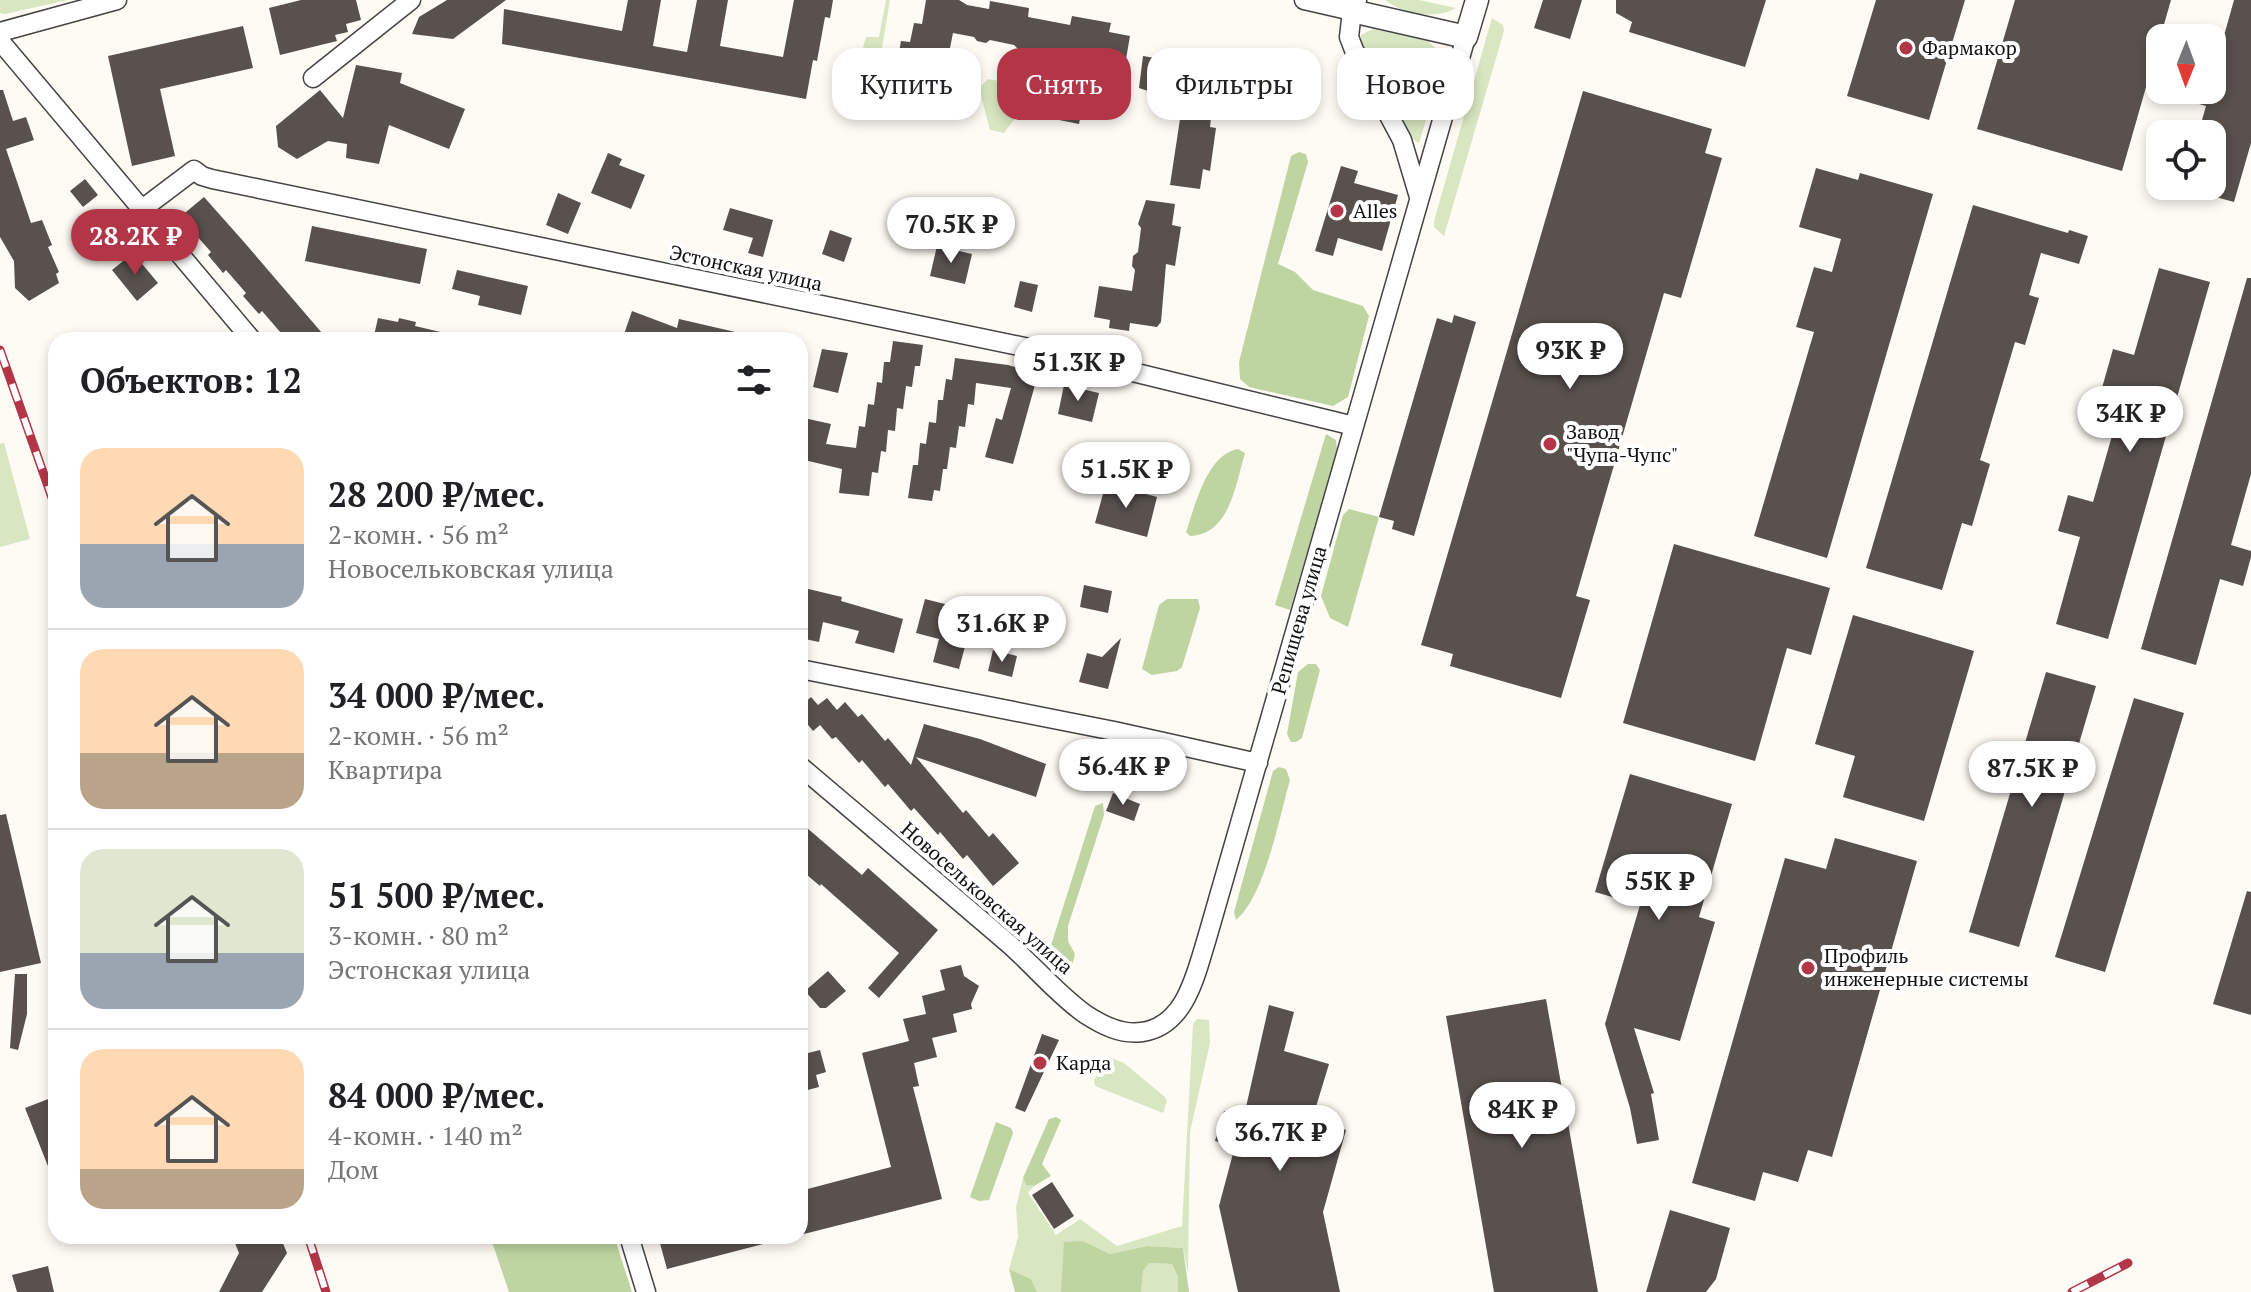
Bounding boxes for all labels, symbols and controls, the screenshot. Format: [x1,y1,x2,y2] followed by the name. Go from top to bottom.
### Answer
[2146,24,2226,104] north arrow
[2146,24,2226,200] map controls
[1922,34,2017,61] place label: Фармакор
[1897,39,1915,57] marker: Фармакор
[832,48,981,120] chip: Купить
[997,48,1131,120] chip: Снять
[1147,48,1321,120] chip: Фильтры
[1337,48,1474,120] chip: Новое
[2146,120,2226,200] button: locate
[877,197,1025,265] pin: 70.5K ₽
[1353,197,1397,224] place label: Alles
[1328,202,1346,220] marker: Alles
[905,206,997,240] text: 70.5K ₽
[61,209,209,277] pin: 28.2K ₽
[89,218,181,252] text: 28.2K ₽
[667,238,825,297] street label: Эстонская улица
[1514,323,1626,391] pin: 93K ₽
[1535,332,1605,366] text: 93K ₽
[1004,335,1152,403] pin: 51.3K ₽
[1032,344,1124,378] text: 51.3K ₽
[80,358,302,403] text: Объектов: 12
[732,358,776,402] icon: filters
[2074,386,2186,454] pin: 34K ₽
[2095,395,2165,429] text: 34K ₽
[1566,418,1678,468] place label: Завод "Чупа-Чупс"
[1541,435,1559,453] marker: Завод "Чупа-Чупс"
[1052,442,1200,510] pin: 51.5K ₽
[1080,451,1172,485] text: 51.5K ₽
[328,472,545,517] text: 28 200 ₽/мес.
[144,480,240,576] icon: home
[328,517,509,551] text: 2-комн. · 56 m²
[1264,542,1333,697] street label: Репищева улица
[328,551,614,585] text: Новосельковская улица
[928,596,1076,664] pin: 31.6K ₽
[956,605,1048,639] text: 31.6K ₽
[328,673,545,718] text: 34 000 ₽/мес.
[144,681,240,777] icon: home
[328,718,509,752] text: 2-комн. · 56 m²
[1049,739,1197,807] pin: 56.4K ₽
[1958,741,2106,809] pin: 87.5K ₽
[1077,748,1169,782] text: 56.4K ₽
[1987,750,2077,784] text: 87.5K ₽
[328,752,443,786] text: Квартира
[895,815,1079,980] street label: Новосельковская улица
[1603,854,1715,922] pin: 55K ₽
[1624,863,1694,897] text: 55K ₽
[328,873,545,918] text: 51 500 ₽/мес.
[144,881,240,977] icon: home
[328,918,509,952] text: 3-комн. · 80 m²
[1824,942,2029,992] place label: Профиль инженерные системы
[328,952,530,986] text: Эстонская улица
[1799,959,1817,977] marker: Профиль инженерные системы
[1056,1049,1111,1076] place label: Карда
[1031,1054,1049,1072] marker: Карда
[328,1073,545,1118] text: 84 000 ₽/мес.
[144,1081,240,1177] icon: home
[1466,1082,1578,1150] pin: 84K ₽
[1487,1091,1557,1125] text: 84K ₽
[1206,1105,1354,1173] pin: 36.7K ₽
[1234,1114,1326,1148] text: 36.7K ₽
[328,1118,523,1152] text: 4-комн. · 140 m²
[328,1152,379,1186] text: Дом

